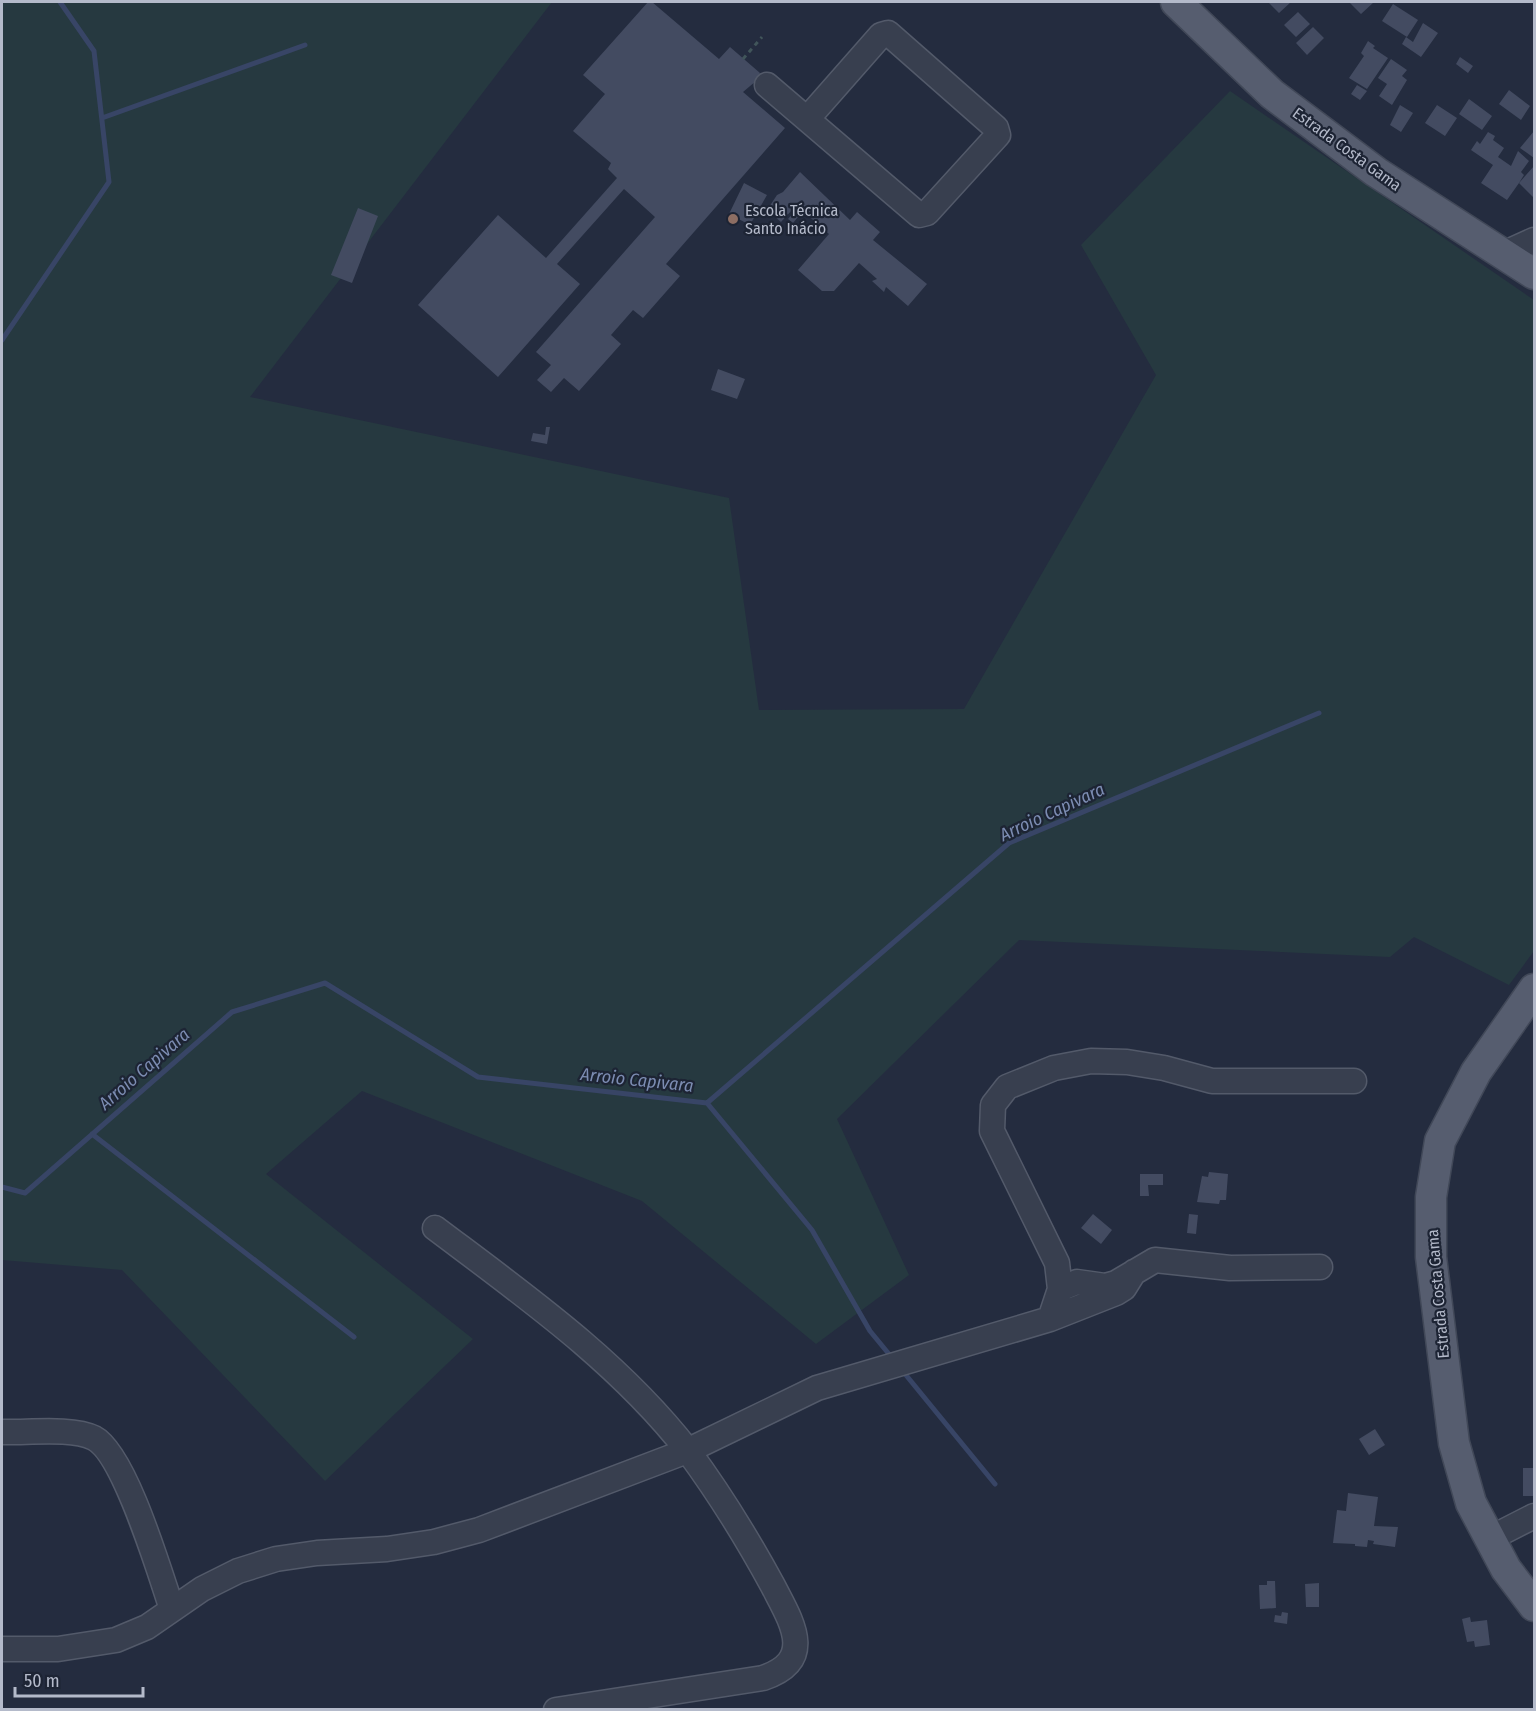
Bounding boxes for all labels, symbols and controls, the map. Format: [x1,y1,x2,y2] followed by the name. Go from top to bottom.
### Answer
[1289,103,1405,195] street label: Estrada Costa Gama
[745,201,838,238] place label: Escola Técnica Santo Inácio
[726,212,740,226] marker: Escola Técnica Santo Inácio
[995,778,1108,846] water label: Arroio Capivara
[93,1024,194,1115] water label: Arroio Capivara
[579,1063,694,1097] water label: Arroio Capivara
[1423,1229,1453,1359] street label: Estrada Costa Gama
[15,1660,142,1698] scale bar
[24,1670,60,1692] text: 50 m

